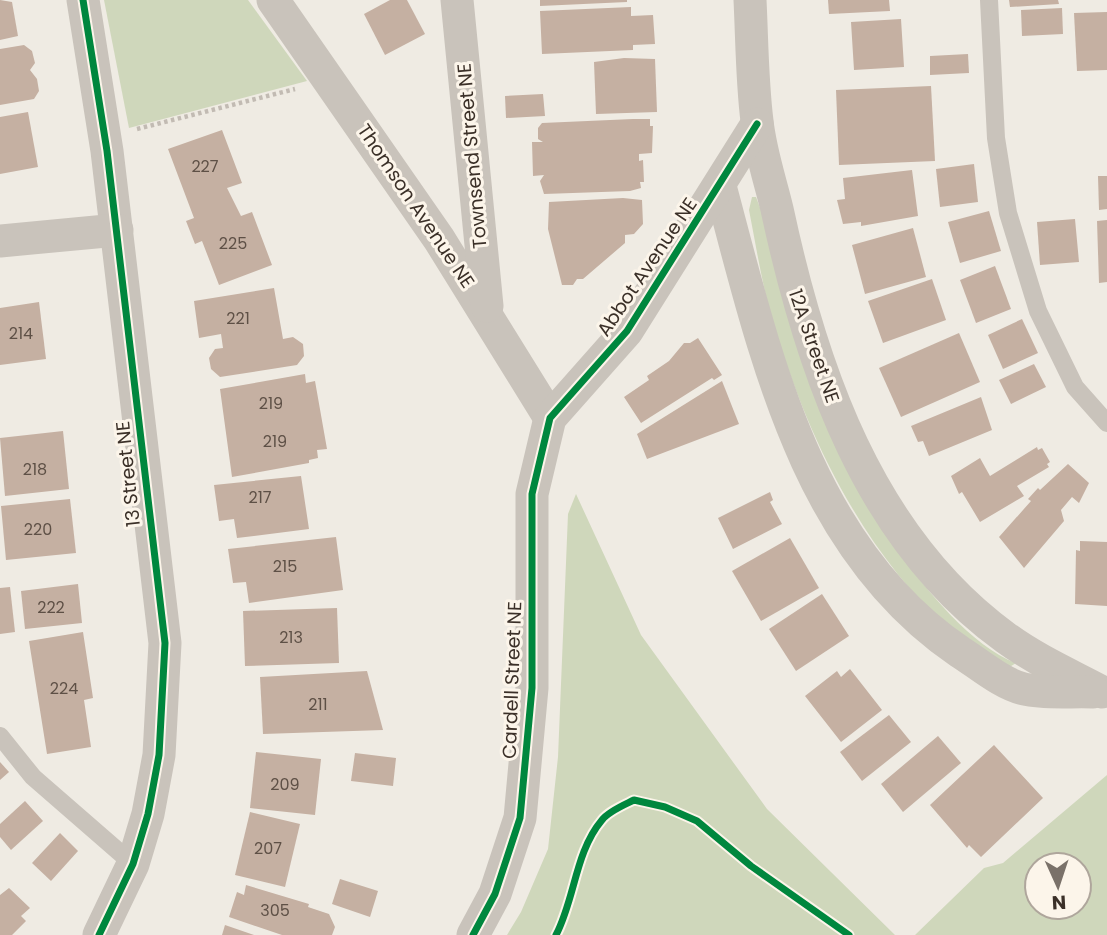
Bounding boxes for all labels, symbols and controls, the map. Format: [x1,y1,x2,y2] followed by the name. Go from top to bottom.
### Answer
[450,62,494,250] street label: Townsend Street NE
[351,118,481,294] street label: Thomson Avenue NE
[191,155,219,178] house number: 227
[590,192,704,342] street label: Abbot Avenue NE
[219,232,247,255] house number: 225
[782,285,846,407] street label: 12A Street NE
[226,307,250,330] house number: 221
[9,322,33,345] house number: 214
[259,392,283,415] house number: 219
[109,420,147,528] street label: 13 Street NE
[263,430,287,453] house number: 219
[23,458,47,481] house number: 218
[248,486,272,509] house number: 217
[24,518,52,541] house number: 220
[273,555,297,578] house number: 215
[37,596,65,619] house number: 222
[496,601,528,759] street label: Cardell Street NE
[279,626,303,649] house number: 213
[50,677,78,700] house number: 224
[308,693,328,716] house number: 211
[270,773,300,796] house number: 209
[254,837,282,860] house number: 207
[1023,851,1093,921] north arrow
[1051,889,1067,916] text: N
[260,899,290,922] house number: 305

